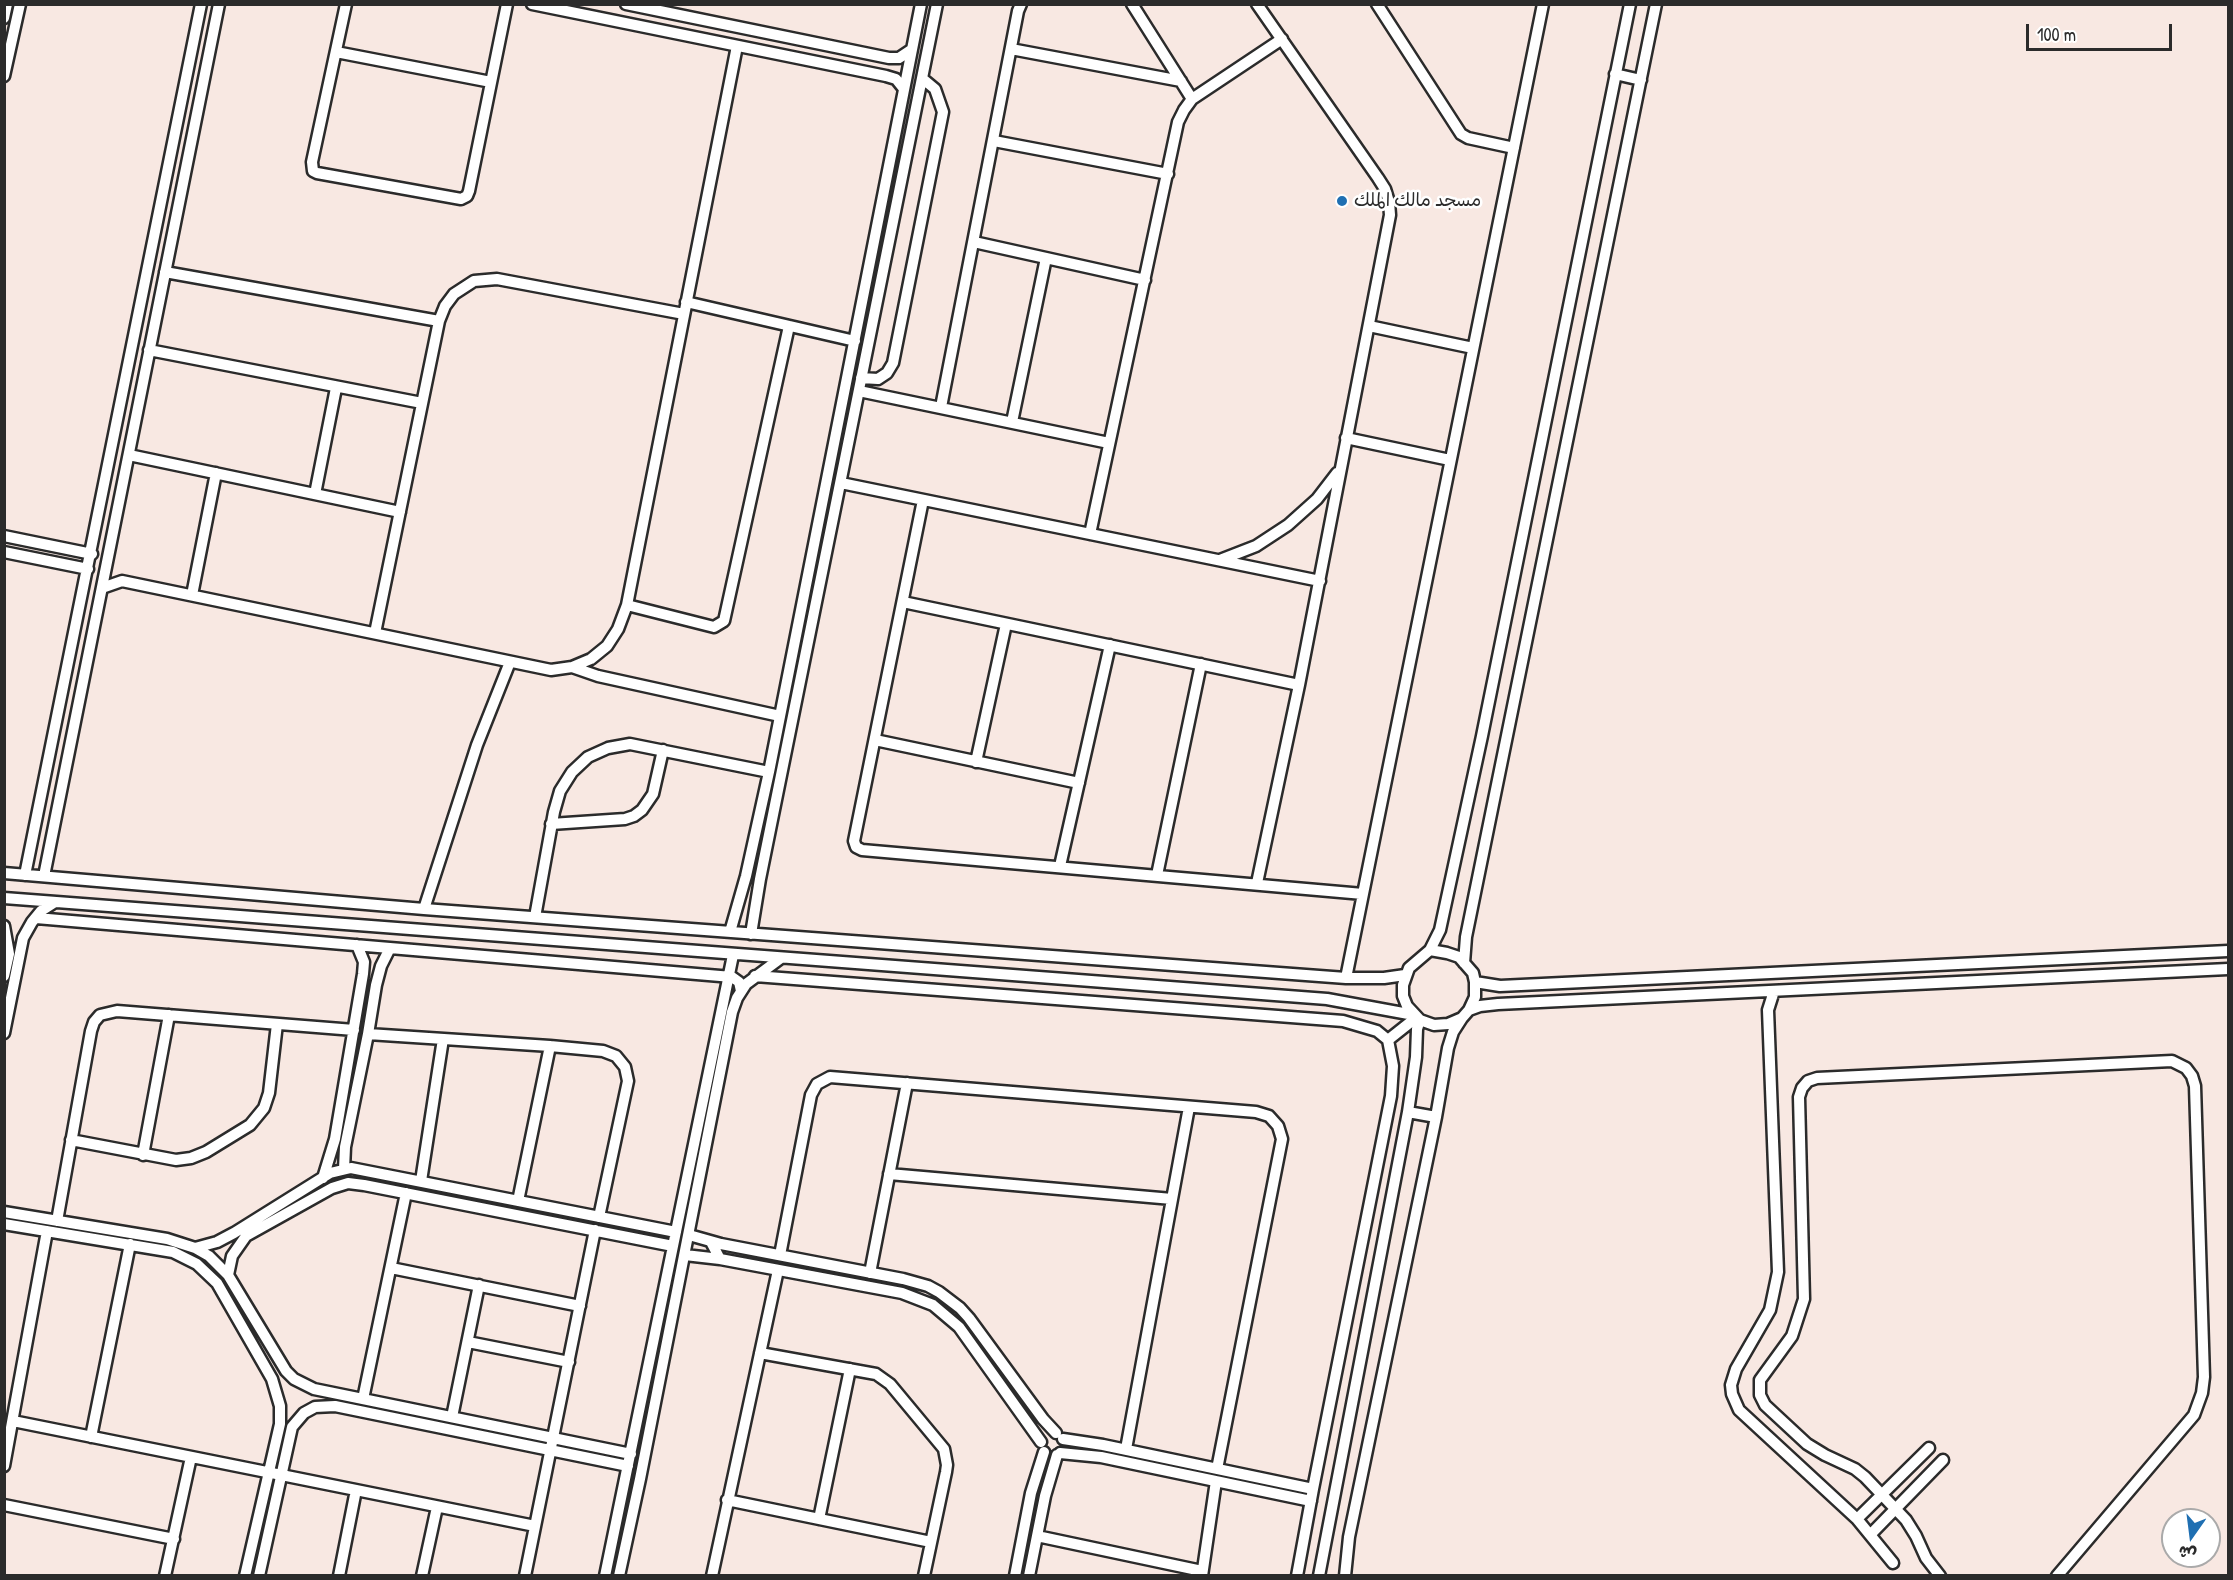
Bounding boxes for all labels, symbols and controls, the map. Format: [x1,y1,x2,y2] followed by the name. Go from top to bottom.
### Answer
[2029,12,2174,50] scale bar
[2037,22,2076,47] text: 100 m
[1354,190,1481,212] place label: مسجد مالك الملك
[1335,194,1349,208] marker: مسجد مالك الملك
[2161,1508,2221,1568] north arrow
[2176,1541,2198,1566] text: ش

